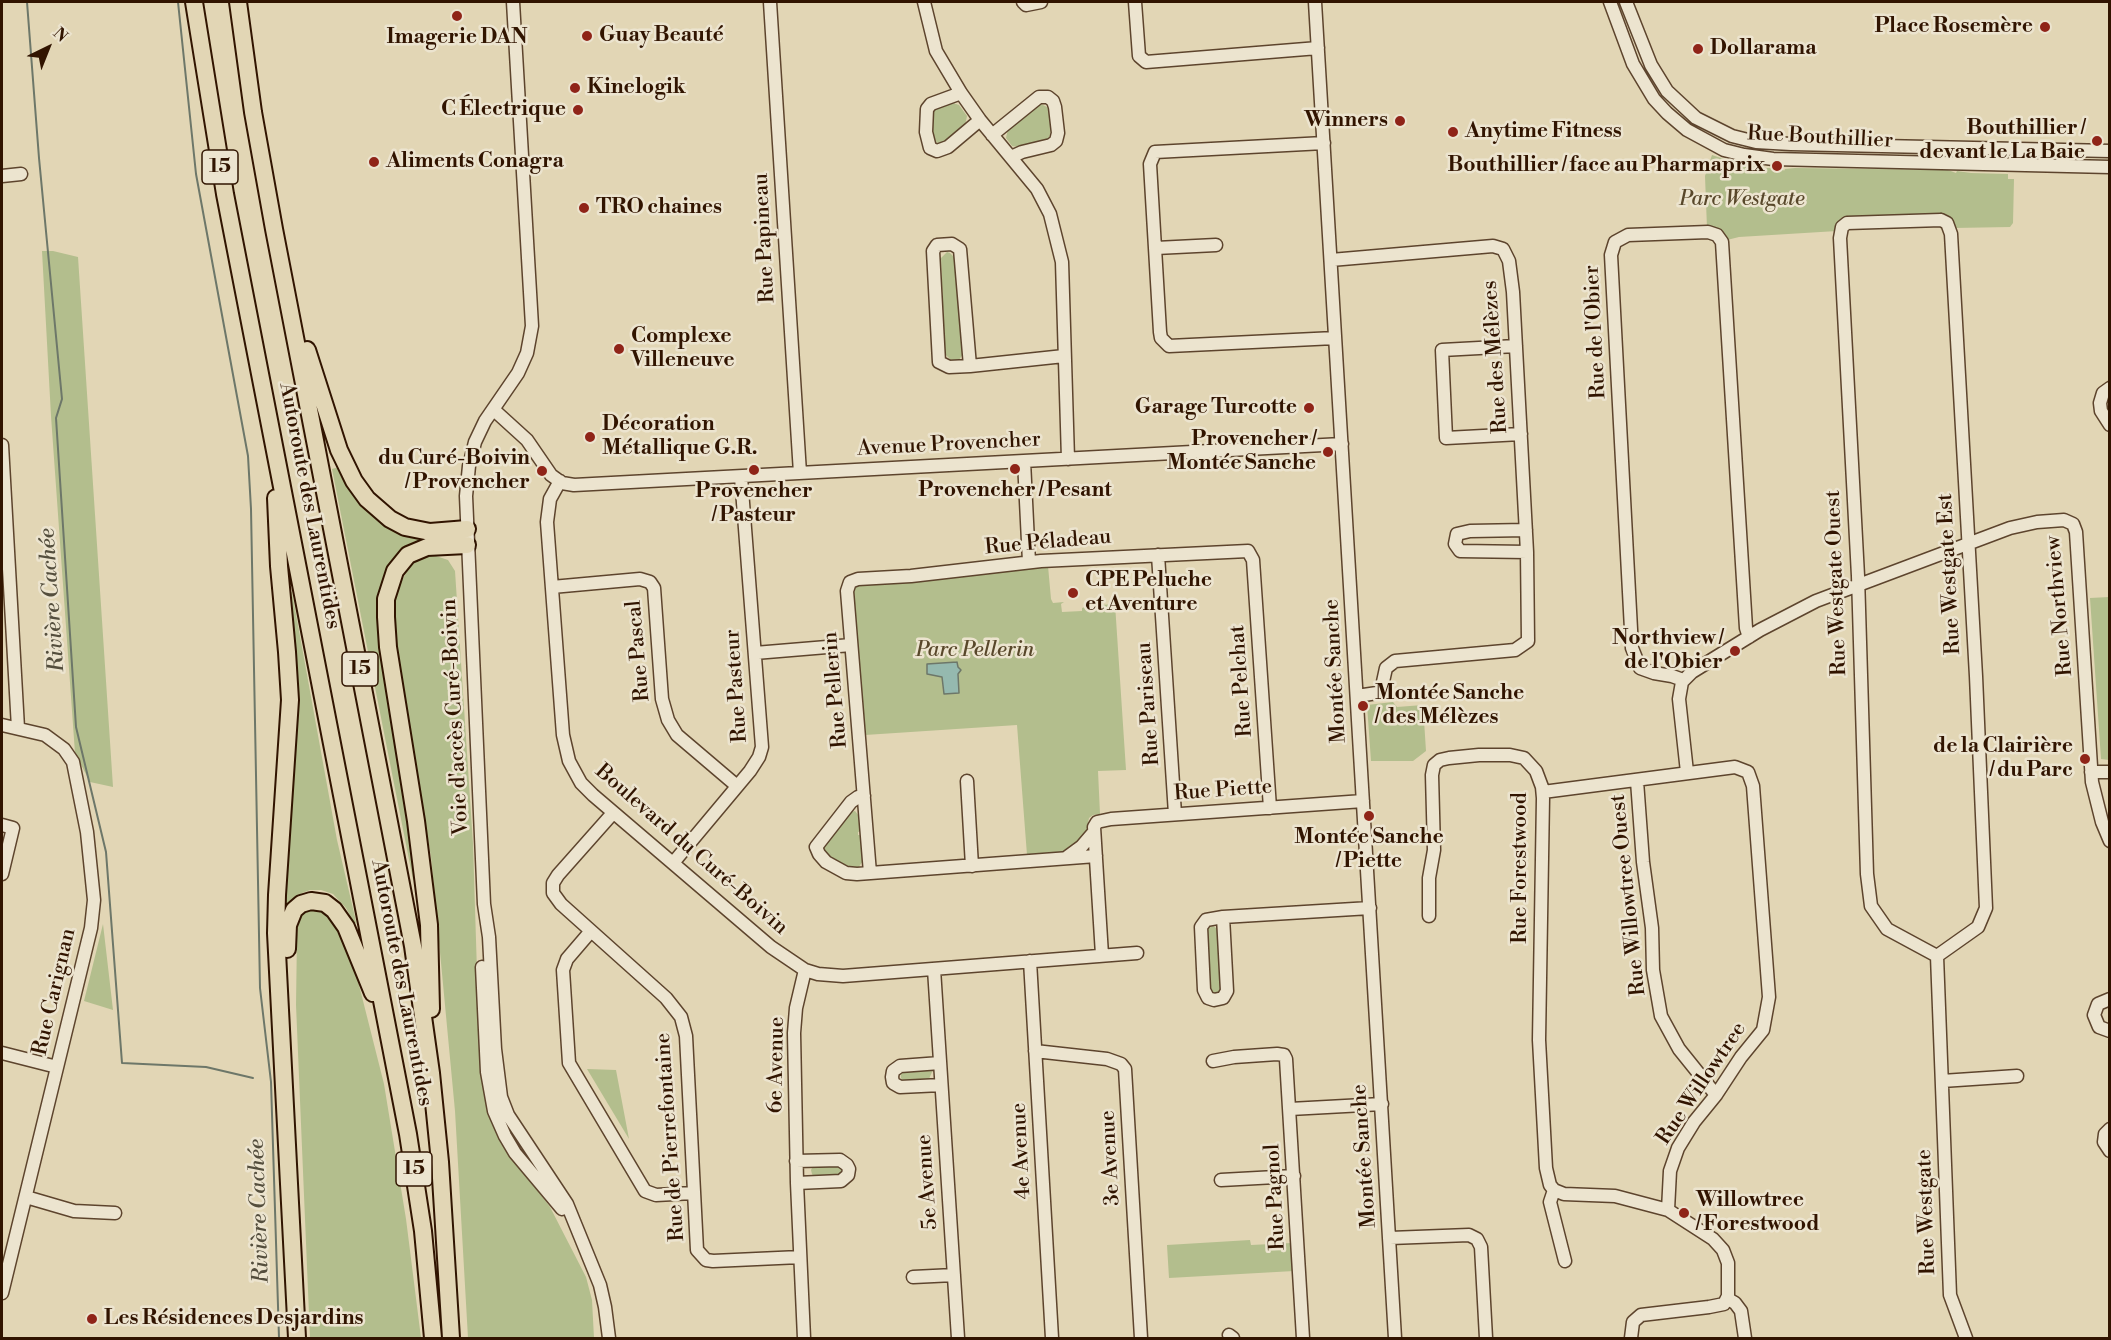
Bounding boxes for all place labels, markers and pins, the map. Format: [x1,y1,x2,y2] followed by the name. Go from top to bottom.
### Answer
[450,9,464,23] marker: Imagerie DAN
[1874,14,2033,40] place label: Place Rosemère
[2038,20,2052,34] marker: Place Rosemère
[599,23,724,49] place label: Guay Beauté
[386,25,528,51] place label: Imagerie DAN
[580,29,594,43] marker: Guay Beauté
[1710,36,1817,62] place label: Dollarama
[1691,42,1705,56] marker: Dollarama
[587,75,686,101] place label: Kinelogik
[568,81,582,95] marker: Kinelogik
[441,97,566,123] place label: C Électrique
[571,103,585,117] marker: C Électrique
[1304,108,1388,134] place label: Winners
[1393,114,1407,128] marker: Winners
[1919,116,2085,166] place label: Bouthillier / devant le La Baie
[1465,119,1622,145] place label: Anytime Fitness
[1446,125,1460,139] marker: Anytime Fitness
[2090,134,2104,148] marker: Bouthillier / devant le La Baie
[386,149,564,175] place label: Aliments Conagra
[1447,153,1765,179] place label: Bouthillier / face au Pharmaprix
[367,155,381,169] marker: Aliments Conagra
[1770,159,1784,173] marker: Bouthillier / face au Pharmaprix
[596,195,722,221] place label: TRO chaines
[577,201,591,215] marker: TRO chaines
[631,324,734,374] place label: Complexe Villeneuve
[612,342,626,356] marker: Complexe Villeneuve
[1135,395,1297,421] place label: Garage Turcotte
[1302,401,1316,415] marker: Garage Turcotte
[602,412,758,462] place label: Décoration Métallique G.R.
[1167,427,1316,477] place label: Provencher / Montée Sanche
[583,430,597,444] marker: Décoration Métallique G.R.
[1321,445,1335,459] marker: Provencher / Montée Sanche
[378,446,530,496] place label: du Curé-Boivin / Provencher
[1008,462,1022,476] marker: Provencher / Pesant
[747,463,761,477] marker: Provencher / Pasteur
[535,464,549,478] marker: du Curé-Boivin / Provencher
[918,478,1112,504] place label: Provencher / Pesant
[695,479,813,529] place label: Provencher / Pasteur
[1085,568,1212,618] place label: CPE Peluche et Aventure
[1066,586,1080,600] marker: CPE Peluche et Aventure
[1612,626,1723,676] place label: Northview / de l'Obier
[1728,644,1742,658] marker: Northview / de l'Obier
[1375,681,1524,731] place label: Montée Sanche / des Mélèzes
[1356,699,1370,713] marker: Montée Sanche / des Mélèzes
[1933,734,2073,784] place label: de la Clairière / du Parc
[2078,752,2092,766] marker: de la Clairière / du Parc
[1362,809,1376,823] marker: Montée Sanche / Piette
[1294,825,1444,875] place label: Montée Sanche / Piette
[1696,1188,1819,1238] place label: Willowtree / Forestwood
[1677,1206,1691,1220] marker: Willowtree / Forestwood
[104,1306,364,1332] place label: Les Résidences Desjardins
[85,1312,99,1326] marker: Les Résidences Desjardins

